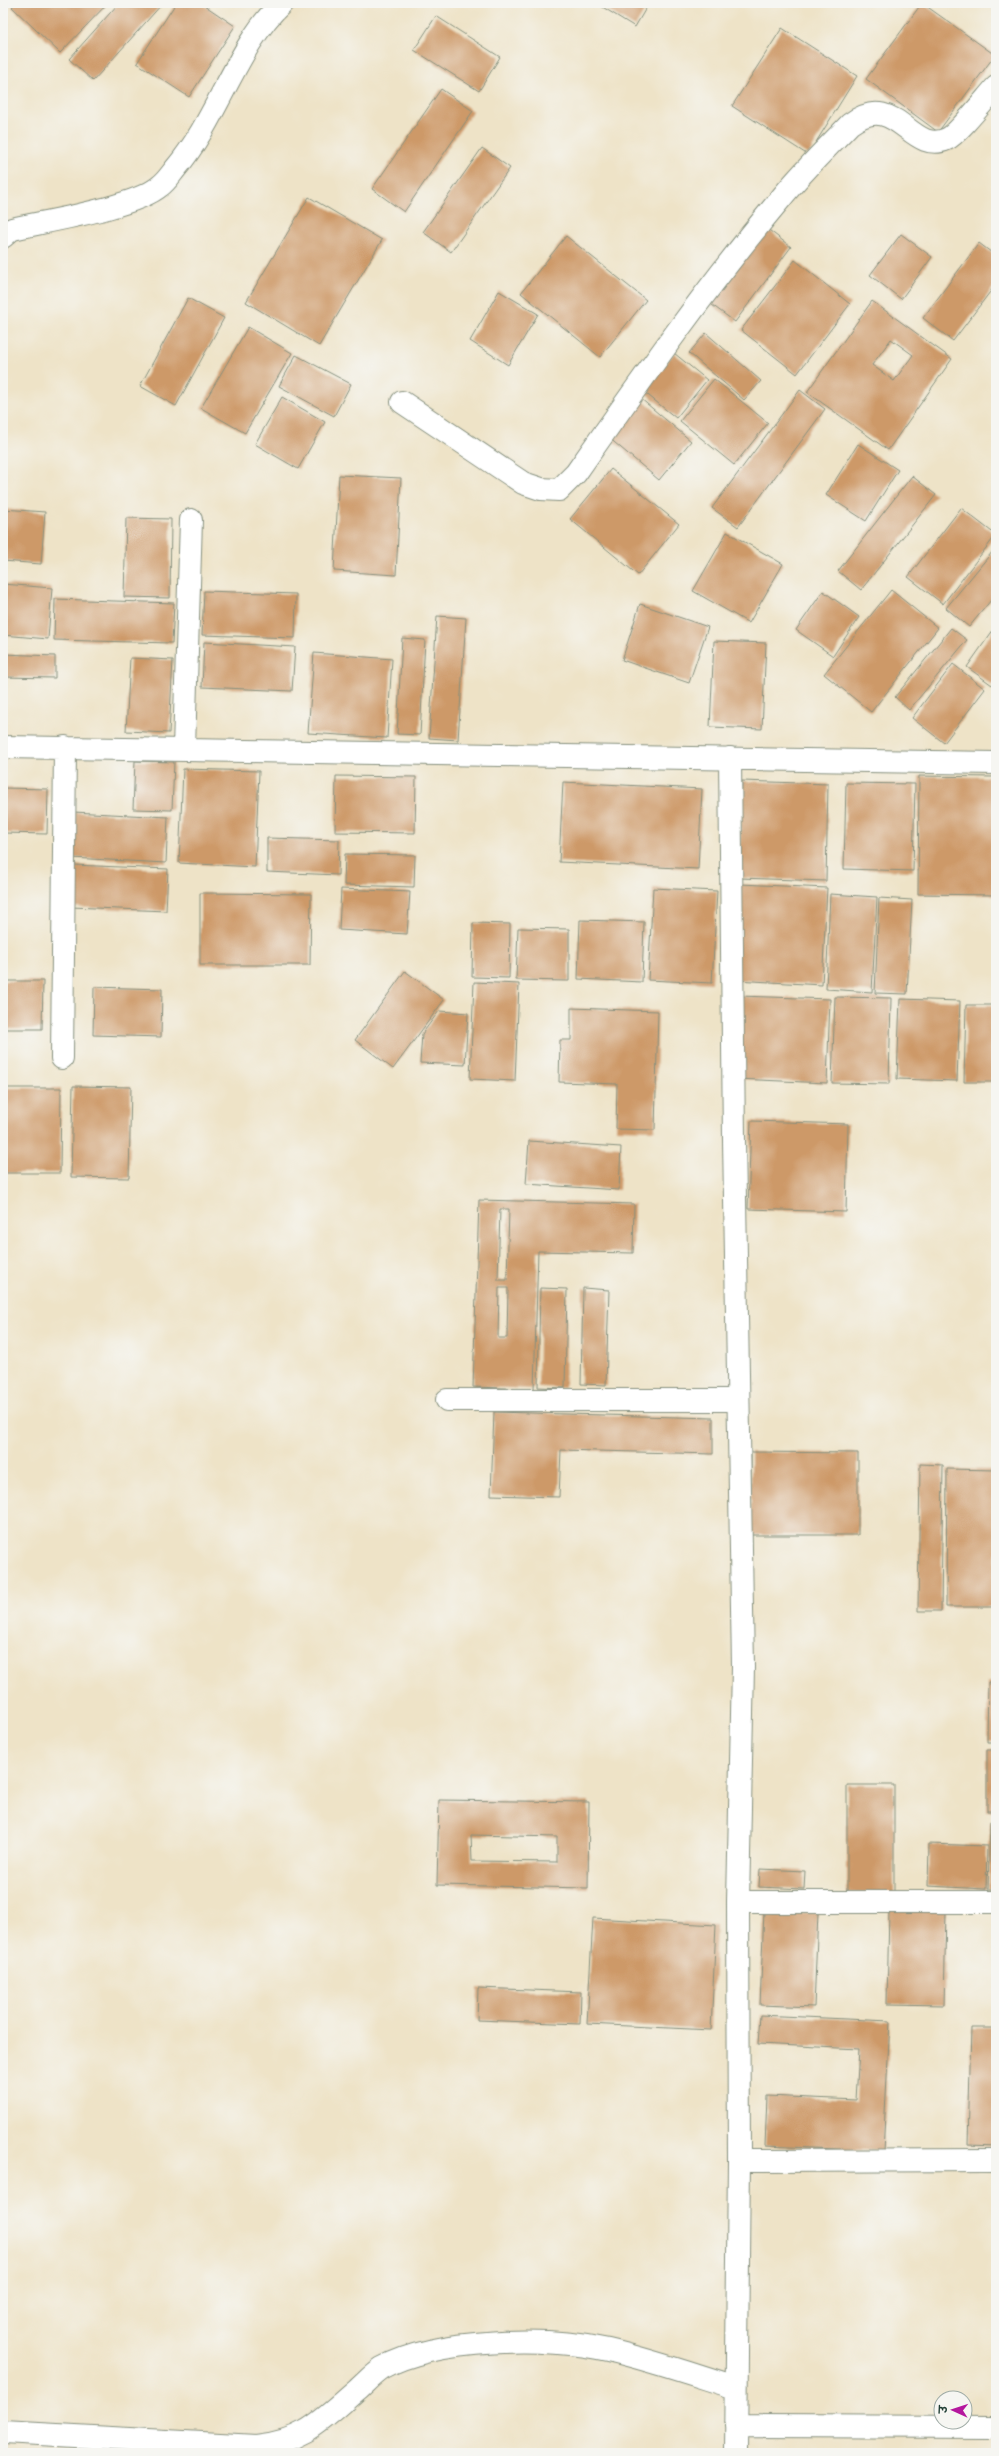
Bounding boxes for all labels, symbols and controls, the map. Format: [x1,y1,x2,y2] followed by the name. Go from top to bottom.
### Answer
[933,2390,973,2430] north arrow
[935,2404,950,2415] text: उ

